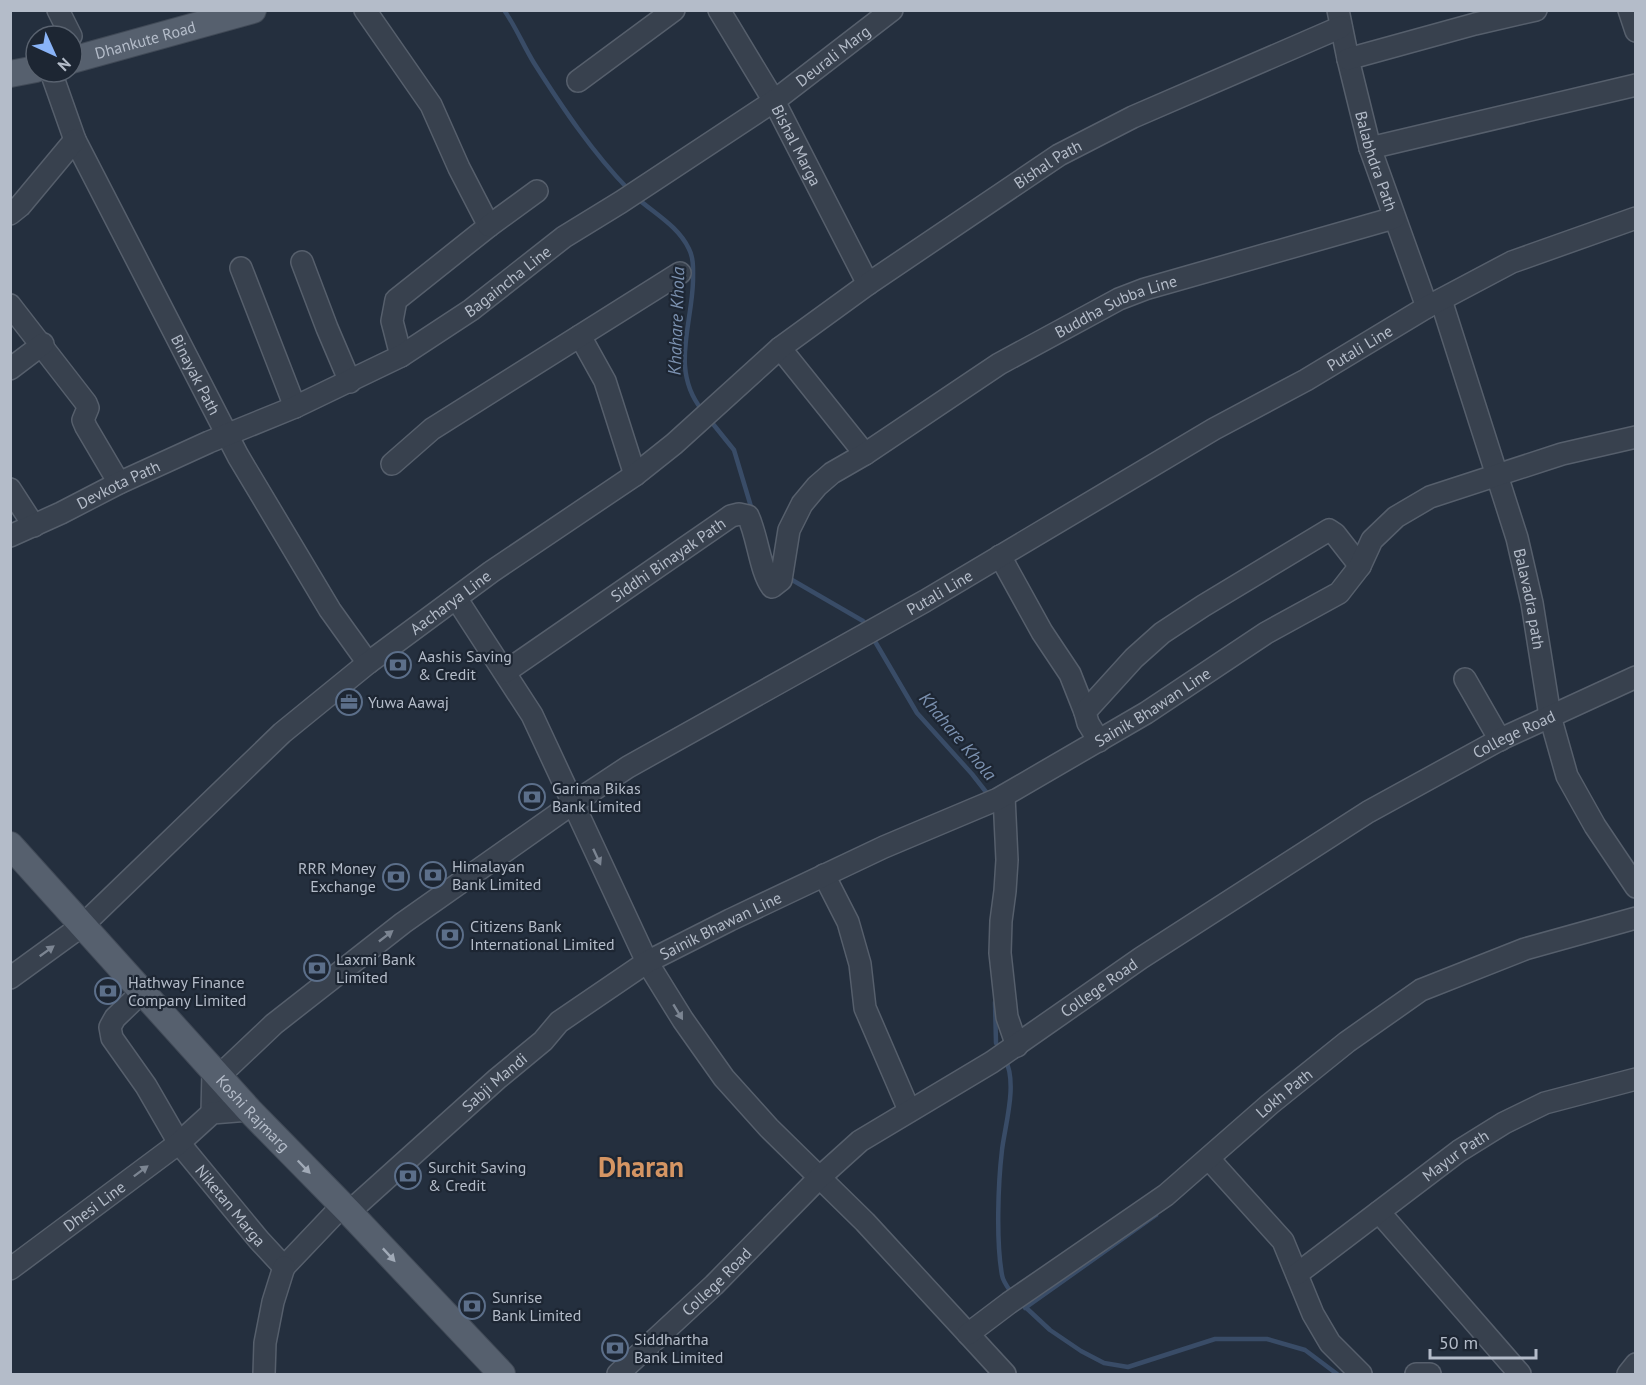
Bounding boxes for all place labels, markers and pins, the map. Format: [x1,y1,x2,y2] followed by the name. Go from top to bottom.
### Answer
[418,646,512,684] place label: Aashis Saving & Credit
[383,650,413,680] bank icon: Aashis Saving & Credit
[334,687,364,717] office icon: Yuwa Aawaj
[368,692,449,712] place label: Yuwa Aawaj
[552,778,641,816] place label: Garima Bikas Bank Limited
[517,782,547,812] bank icon: Garima Bikas Bank Limited
[452,856,541,894] place label: Himalayan Bank Limited
[298,858,377,896] place label: RRR Money Exchange
[418,860,448,890] bank icon: Himalayan Bank Limited
[381,862,411,892] bank icon: RRR Money Exchange
[470,916,615,954] place label: Citizens Bank International Limited
[435,920,465,950] bank icon: Citizens Bank International Limited
[336,949,416,987] place label: Laxmi Bank Limited
[302,953,332,983] bank icon: Laxmi Bank Limited
[128,972,246,1010] place label: Hathway Finance Company Limited
[93,976,123,1006] bank icon: Hathway Finance Company Limited
[428,1157,526,1195] place label: Surchit Saving & Credit
[393,1161,423,1191] bank icon: Surchit Saving & Credit
[492,1287,581,1325] place label: Sunrise Bank Limited
[457,1291,487,1321] bank icon: Sunrise Bank Limited
[634,1329,723,1367] place label: Siddhartha Bank Limited
[600,1333,630,1363] bank icon: Siddhartha Bank Limited

